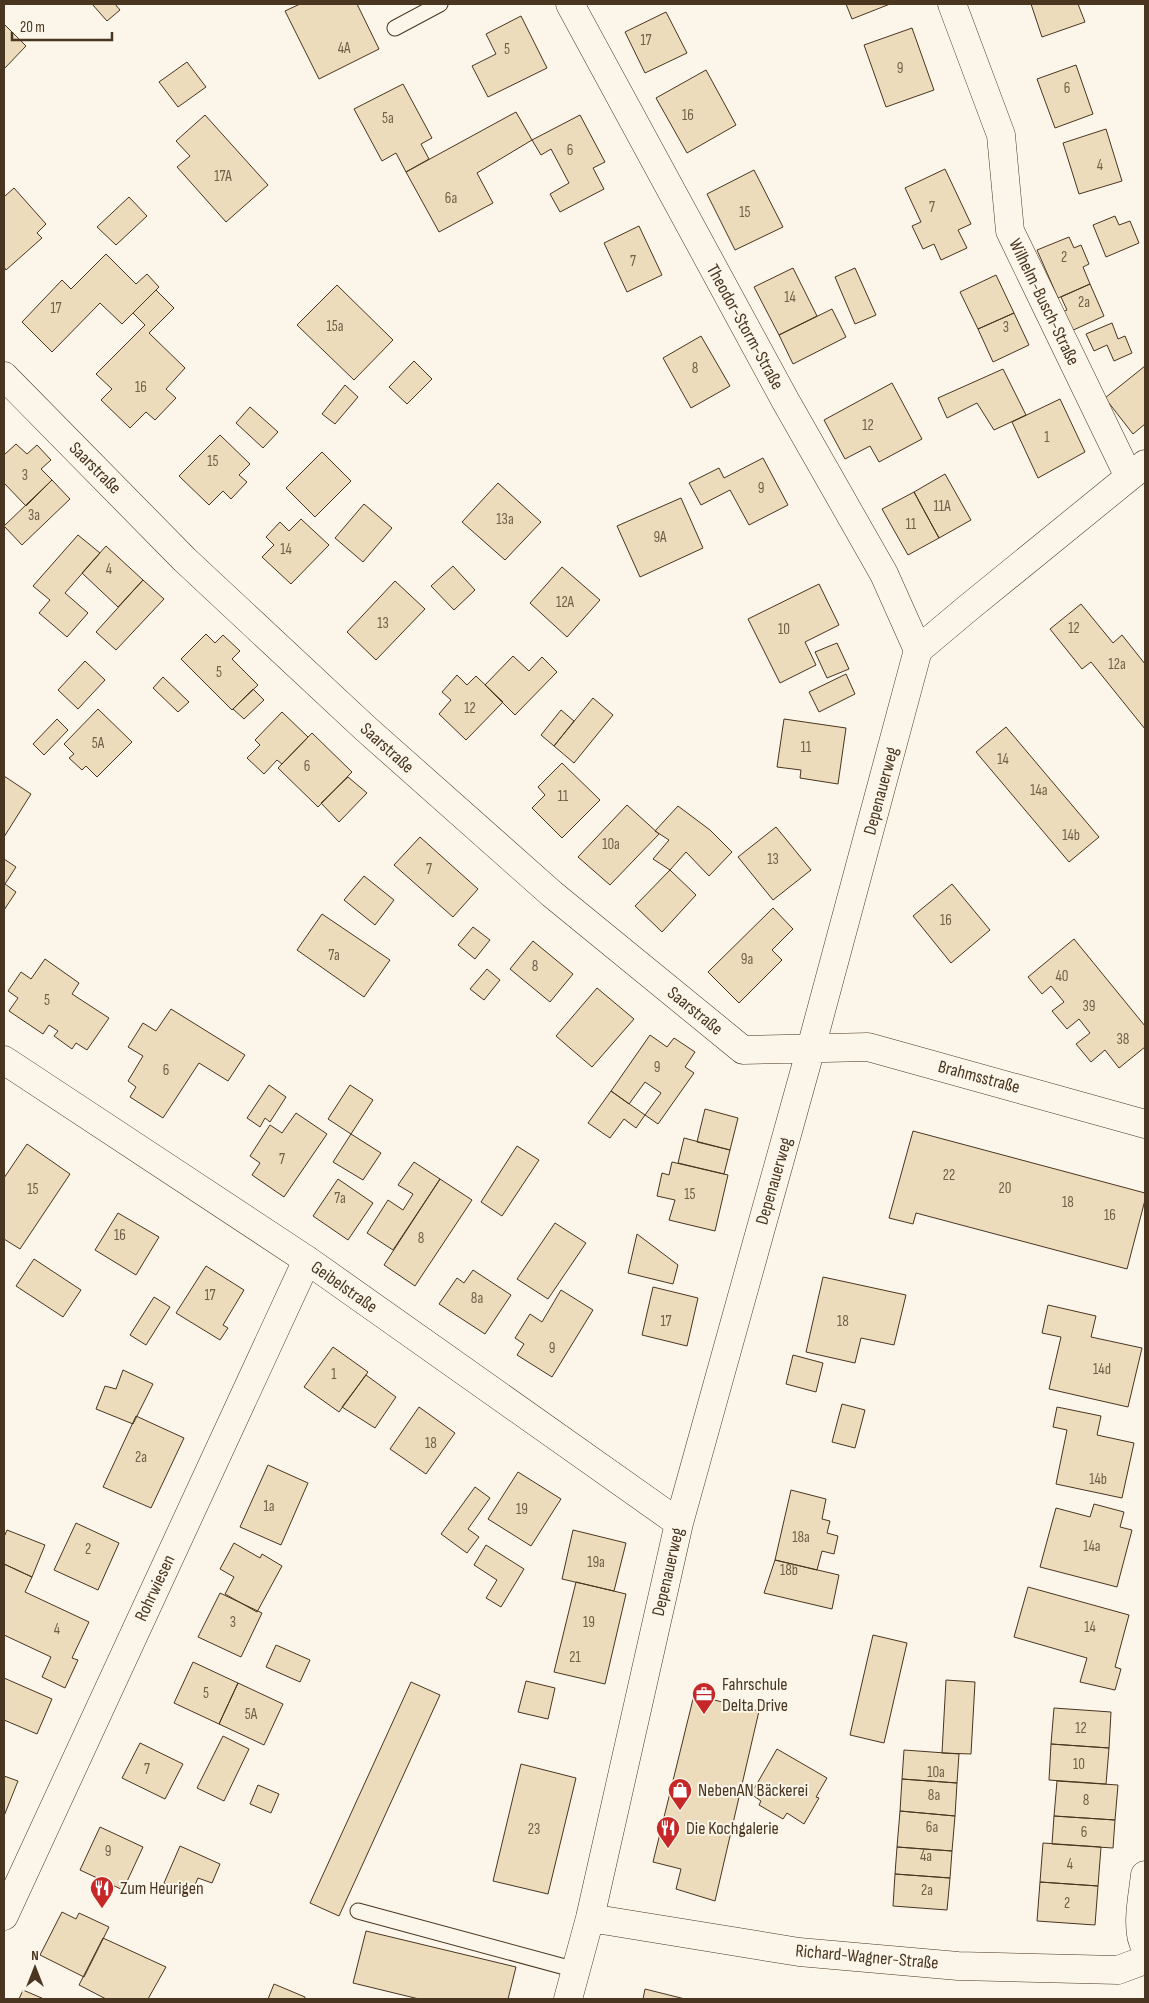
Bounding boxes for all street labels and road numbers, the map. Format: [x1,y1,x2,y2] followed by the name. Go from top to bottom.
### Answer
[1004,235,1084,369] street label: Wilhelm-Busch-Straße
[702,261,788,393] street label: Theodor-Storm-Straße
[65,438,125,498] street label: Saarstraße
[356,718,418,778] street label: Saarstraße
[859,745,903,837] street label: Depenauerweg
[663,982,727,1040] street label: Saarstraße
[936,1056,1022,1098] street label: Brahmsstraße
[751,1135,797,1227] street label: Depenauerweg
[307,1257,381,1317] street label: Geibelstraße
[648,1526,688,1618] street label: Depenauerweg
[131,1551,179,1625] street label: Rohrwiesen
[795,1940,939,1974] street label: Richard-Wagner-Straße

